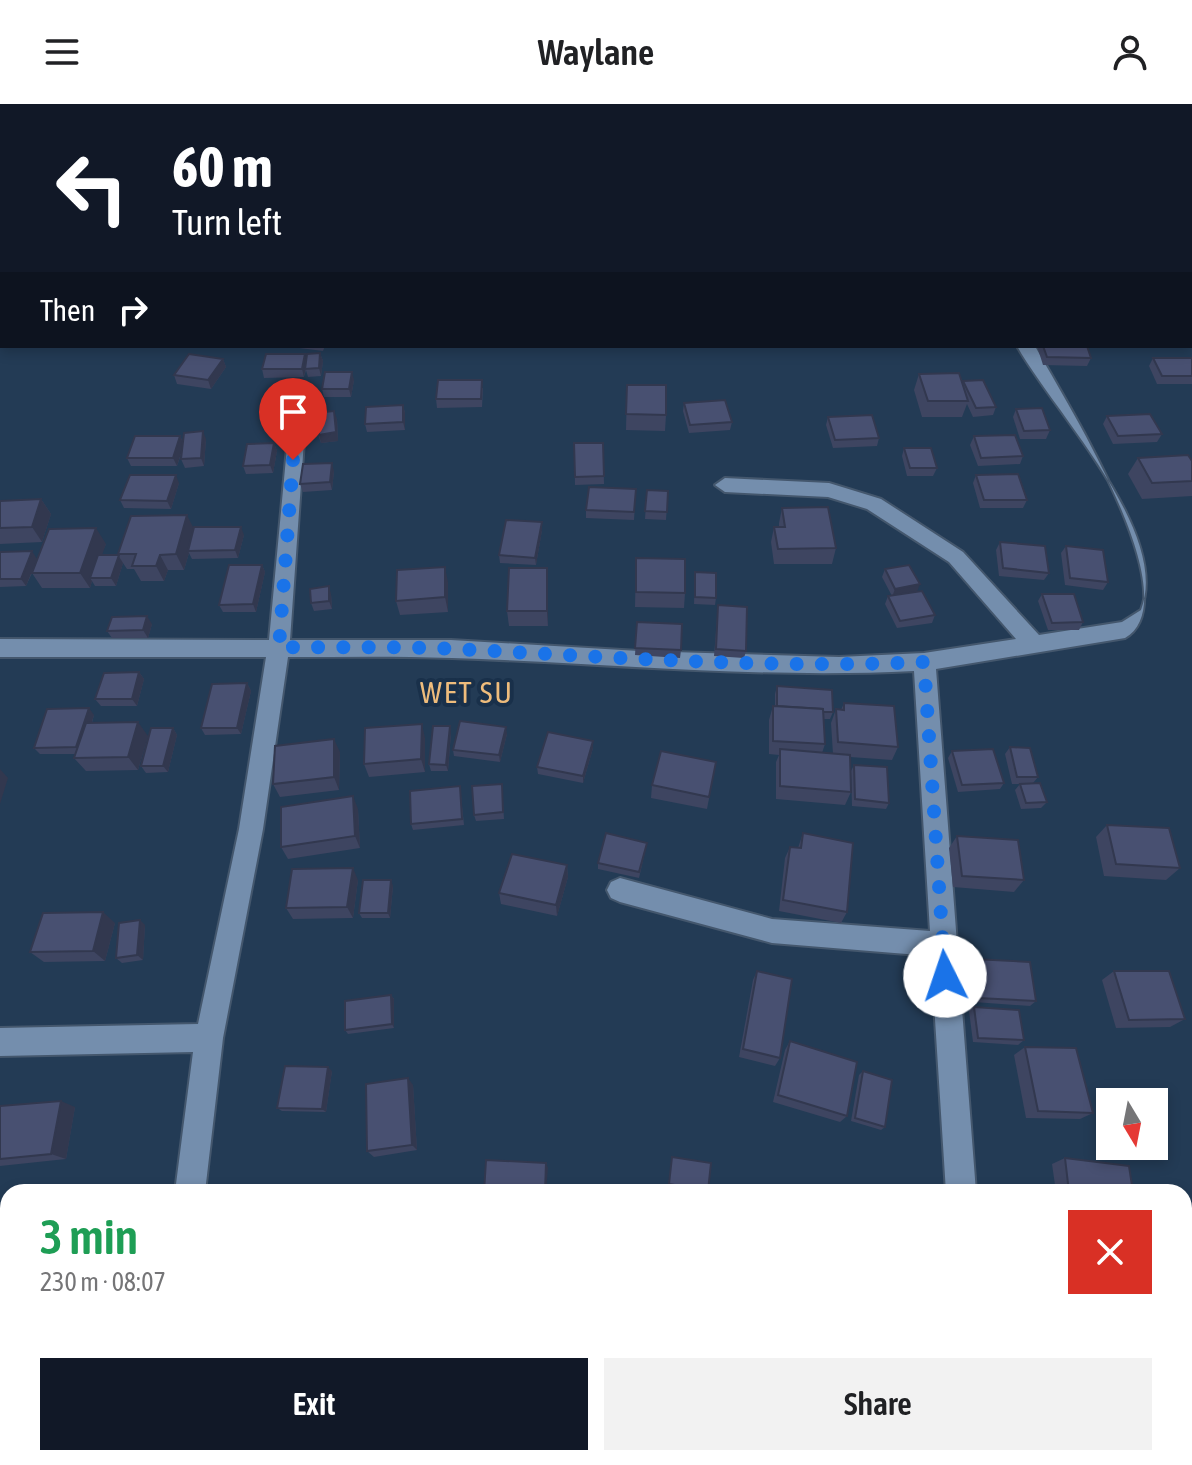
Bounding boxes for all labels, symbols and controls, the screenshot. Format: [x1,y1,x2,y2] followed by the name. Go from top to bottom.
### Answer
[40,30,84,74] icon: menu
[1108,30,1152,74] icon: person
[538,31,654,73] text: Waylane
[172,135,273,199] text: 60 m
[40,136,144,240] icon: left
[172,201,282,243] text: Turn left
[111,288,155,332] icon: right
[40,293,95,327] text: Then
[259,378,327,460] pin
[271,390,315,434] icon: arrive
[420,675,514,709] district label: WET SU
[903,934,987,1018] position arrow
[1096,1088,1168,1160] north arrow
[1096,1088,1168,1160] map controls
[40,1209,138,1264] text: 3 min
[1068,1210,1152,1294] button: close
[40,1267,166,1297] text: 230 m · 08:07
[40,1358,588,1450] button: Exit
[604,1358,1152,1450] button: Share

